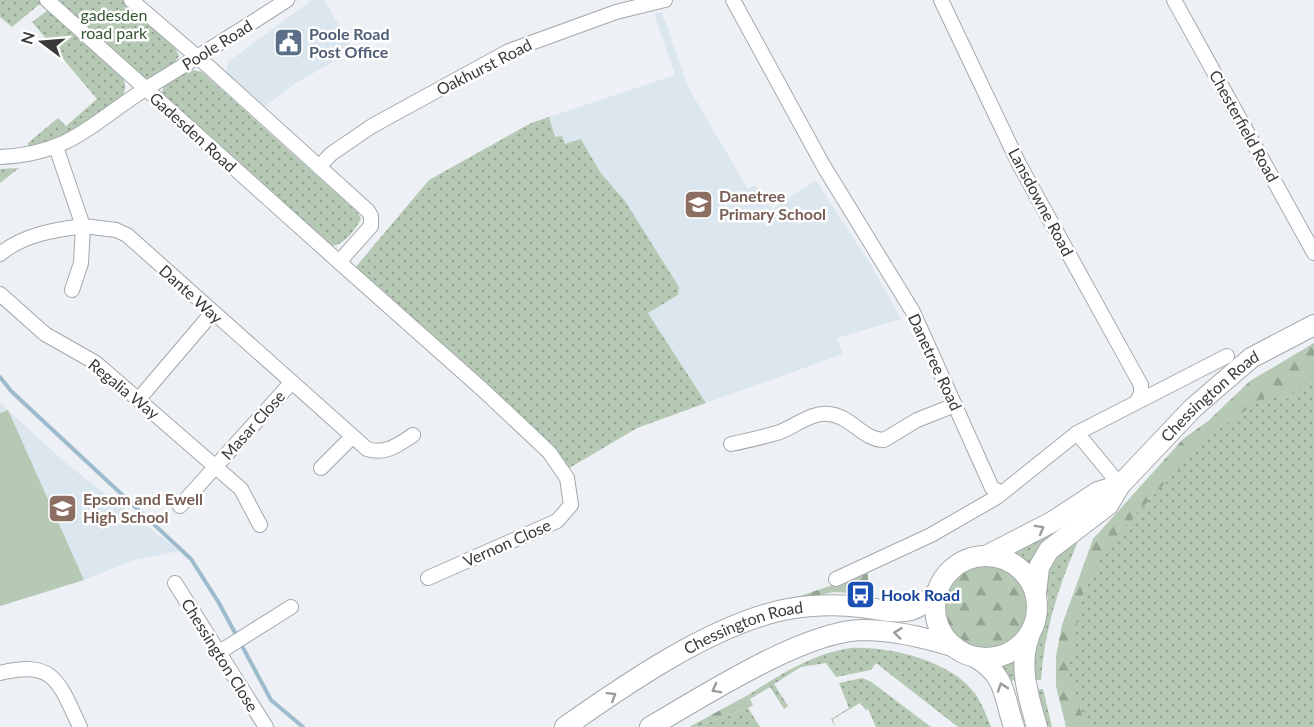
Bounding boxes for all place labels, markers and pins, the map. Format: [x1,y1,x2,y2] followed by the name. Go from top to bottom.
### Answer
[309,24,389,61] place label: Poole Road Post Office
[272,27,304,59] public building icon: Poole Road Post Office
[719,186,826,223] place label: Danetree Primary School
[682,189,714,221] school or university icon: Danetree Primary School
[83,489,203,526] place label: Epsom and Ewell High School
[46,492,78,524] school or university icon: Epsom and Ewell High School
[844,579,876,611] bus stop icon: Hook Road
[881,585,960,604] place label: Hook Road

